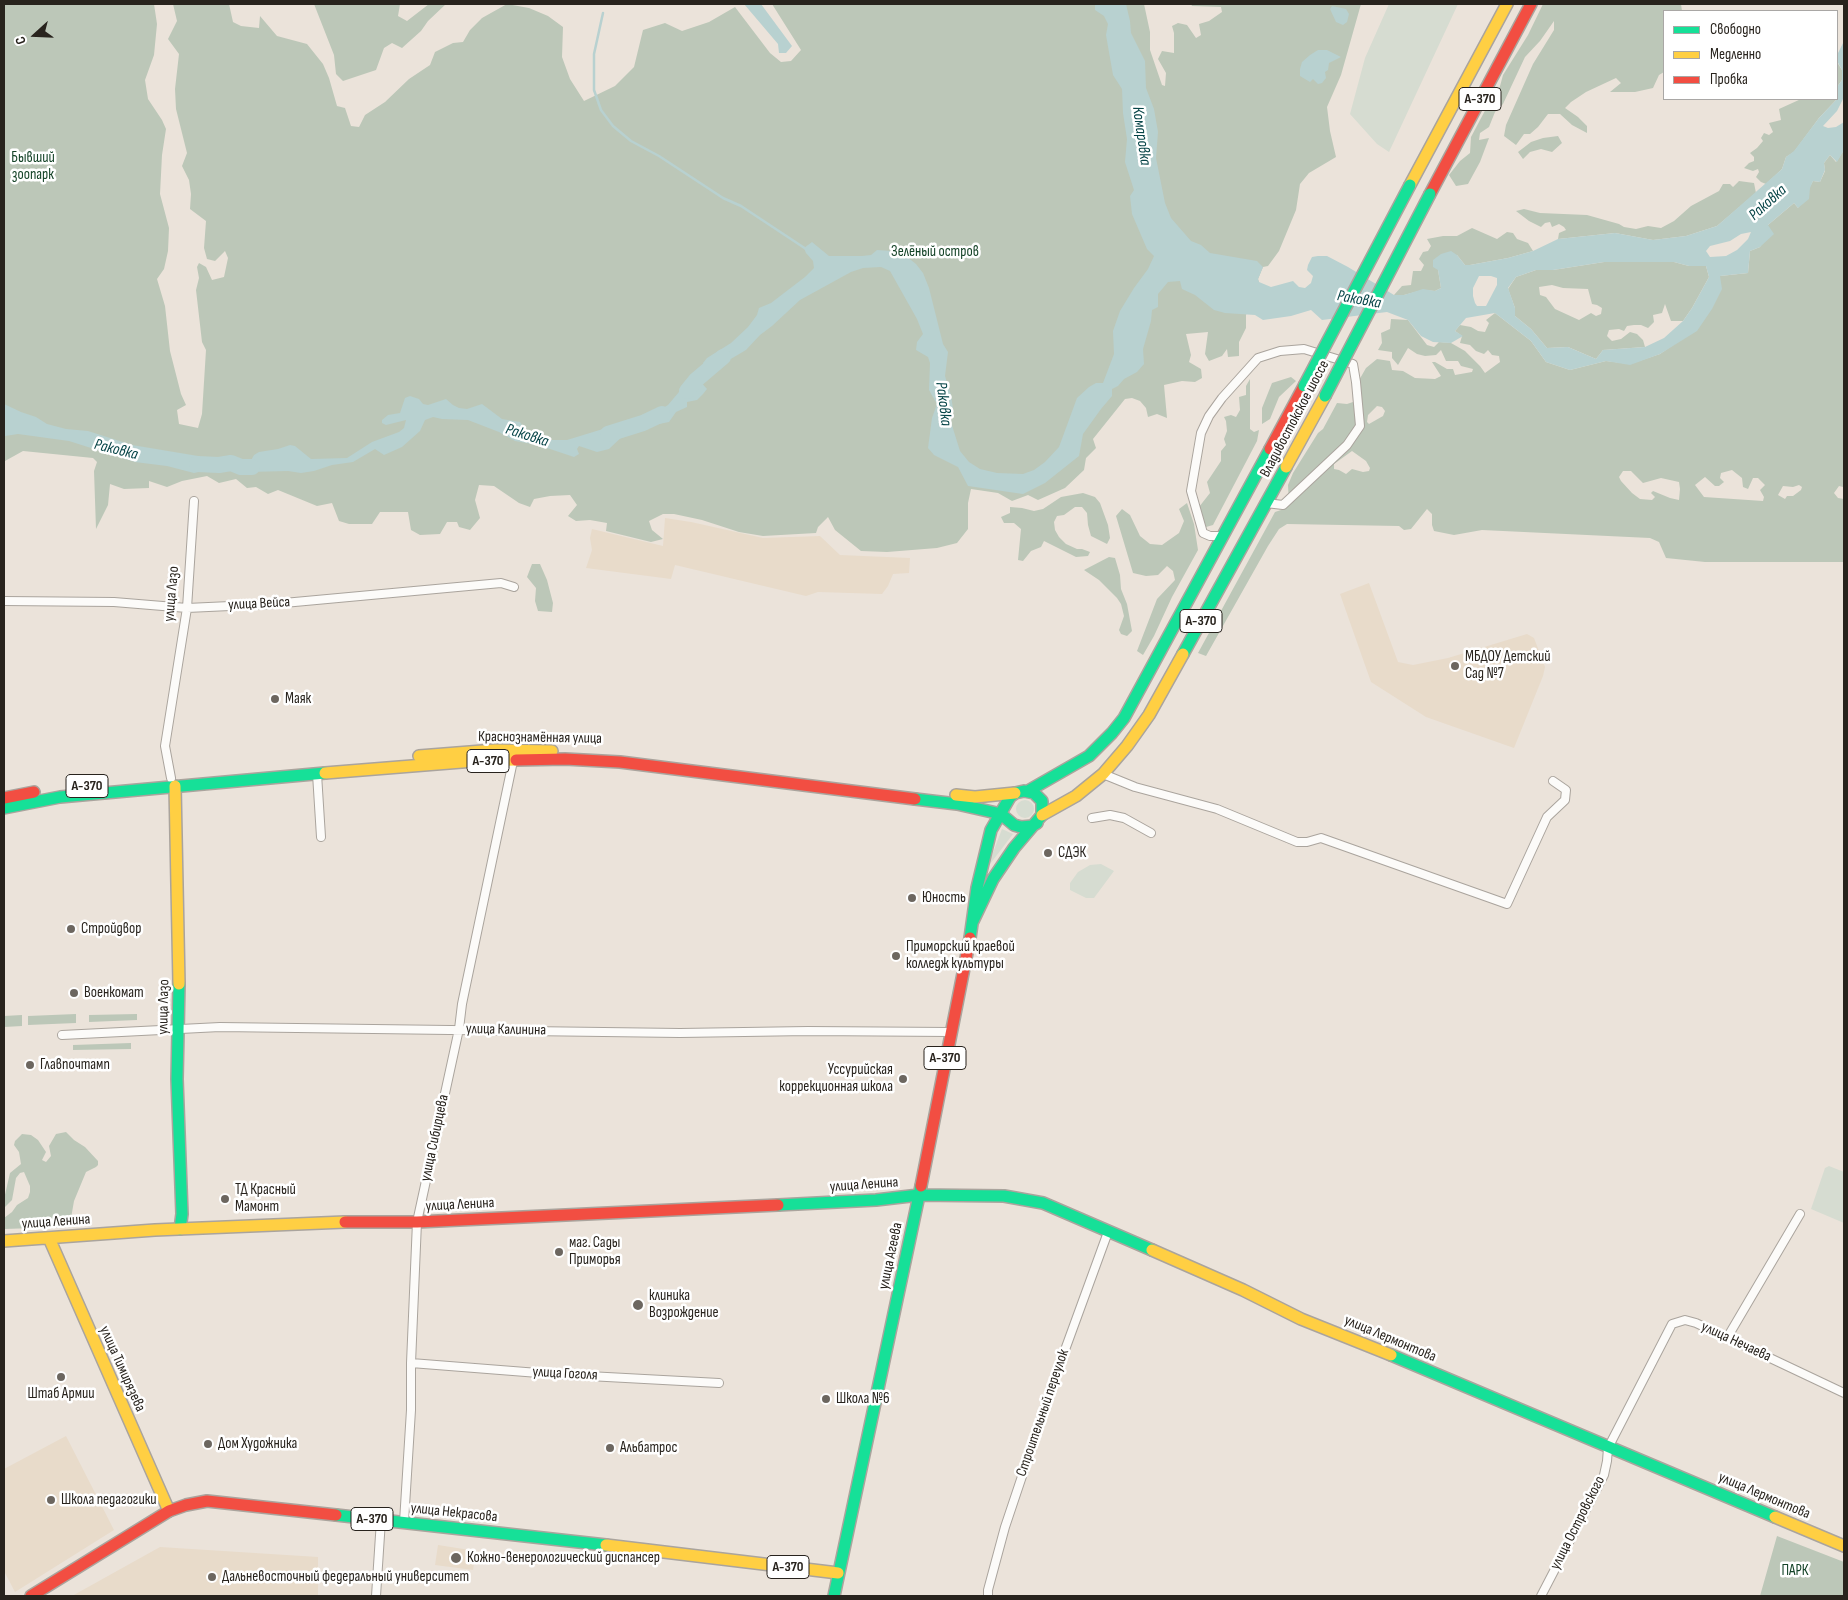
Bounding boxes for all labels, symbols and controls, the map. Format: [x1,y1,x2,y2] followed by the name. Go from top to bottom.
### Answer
[10,10,60,60] north arrow
[1663,10,1838,100] legend
[1710,20,1761,39] text: Свободно
[11,34,30,47] text: С
[1710,45,1761,64] text: Медленно
[1710,70,1748,89] text: Пробка
[1459,88,1501,110] road number: А-370
[1127,105,1155,167] water label: Комаровка
[11,149,55,184] park label: Бывший зоопарк
[1745,181,1791,225] water label: Раковка
[891,243,979,261] park label: Зелёный остров
[1336,287,1382,313] water label: Раковка
[1257,357,1333,481] street label: Владивостокское шоссе
[931,381,955,427] water label: Раковка
[503,420,551,452] water label: Раковка
[92,435,140,465] water label: Раковка
[161,566,183,622] street label: улица Лазо
[227,593,291,615] street label: улица Вейса
[1180,610,1222,632] road number: А-370
[1465,648,1551,683] place label: МБДОУ Детский Сад №7
[1449,660,1461,672] marker: МБДОУ Детский Сад №7
[285,690,311,708] place label: Маяк
[269,693,281,705] marker: Маяк
[478,728,602,748] street label: Краснознамённая улица
[467,749,509,772] road number: А-370
[66,774,108,798] road number: А-370
[1058,844,1086,862] place label: СДЭК
[1042,847,1054,859] marker: СДЭК
[922,889,966,907] place label: Юность
[906,892,918,904] marker: Юность
[81,920,141,938] place label: Стройдвор
[65,923,77,935] marker: Стройдвор
[906,938,1015,973] place label: Приморский краевой колледж культуры
[890,950,902,962] marker: Приморский краевой колледж культуры
[155,979,173,1035] street label: улица Лазо
[84,984,144,1002] place label: Военкомат
[68,987,80,999] marker: Военкомат
[466,1020,546,1040] street label: улица Калинина
[924,1046,966,1070] road number: А-370
[40,1056,110,1074] place label: Главпочтамп
[24,1059,36,1071] marker: Главпочтамп
[779,1061,893,1096] place label: Уссурийская коррекционная школа
[897,1073,909,1085] marker: Уссурийская коррекционная школа
[417,1093,453,1183] street label: улица Сибирцева
[829,1174,899,1196] street label: улица Ленина
[235,1181,296,1216] place label: ТД Красный Мамонт
[219,1193,231,1205] marker: ТД Красный Мамонт
[425,1194,495,1216] street label: улица Ленина
[21,1211,91,1233] street label: улица Ленина
[875,1221,907,1291] street label: улица Агеева
[569,1234,621,1269] place label: маг. Сады Приморья
[553,1246,565,1258] marker: маг. Сады Приморья
[649,1287,719,1322] place label: клиника Возрождение
[631,1298,645,1312] marker: клиника Возрождение
[1341,1312,1439,1366] street label: улица Лермонтова
[1698,1318,1774,1366] street label: улица Нечаева
[95,1323,149,1415] street label: улица Тимирязева
[1013,1347,1073,1479] street label: Строительный переулок
[532,1363,598,1385] street label: улица Гоголя
[55,1371,67,1383] marker: Штаб Армии
[27,1385,95,1403] place label: Штаб Армии
[836,1390,889,1408] place label: Школа №6
[820,1393,832,1405] marker: Школа №6
[218,1435,297,1453] place label: Дом Художника
[202,1438,214,1450] marker: Дом Художника
[620,1439,677,1457] place label: Альбатрос
[604,1442,616,1454] marker: Альбатрос
[1715,1469,1813,1523] street label: улица Лермонтова
[1547,1473,1609,1573] street label: улица Островского
[61,1491,157,1509] place label: Школа педагогики
[45,1494,57,1506] marker: Школа педагогики
[410,1499,498,1527] street label: улица Некрасова
[351,1508,393,1530] road number: А-370
[467,1549,660,1567] place label: Кожно-венерологический диспансер
[449,1551,463,1565] marker: Кожно-венерологический диспансер
[767,1555,809,1578] road number: А-370
[1781,1562,1809,1580] park label: ПАРК
[222,1568,469,1586] place label: Дальневосточный федеральный университет
[206,1571,218,1583] marker: Дальневосточный федеральный университет

